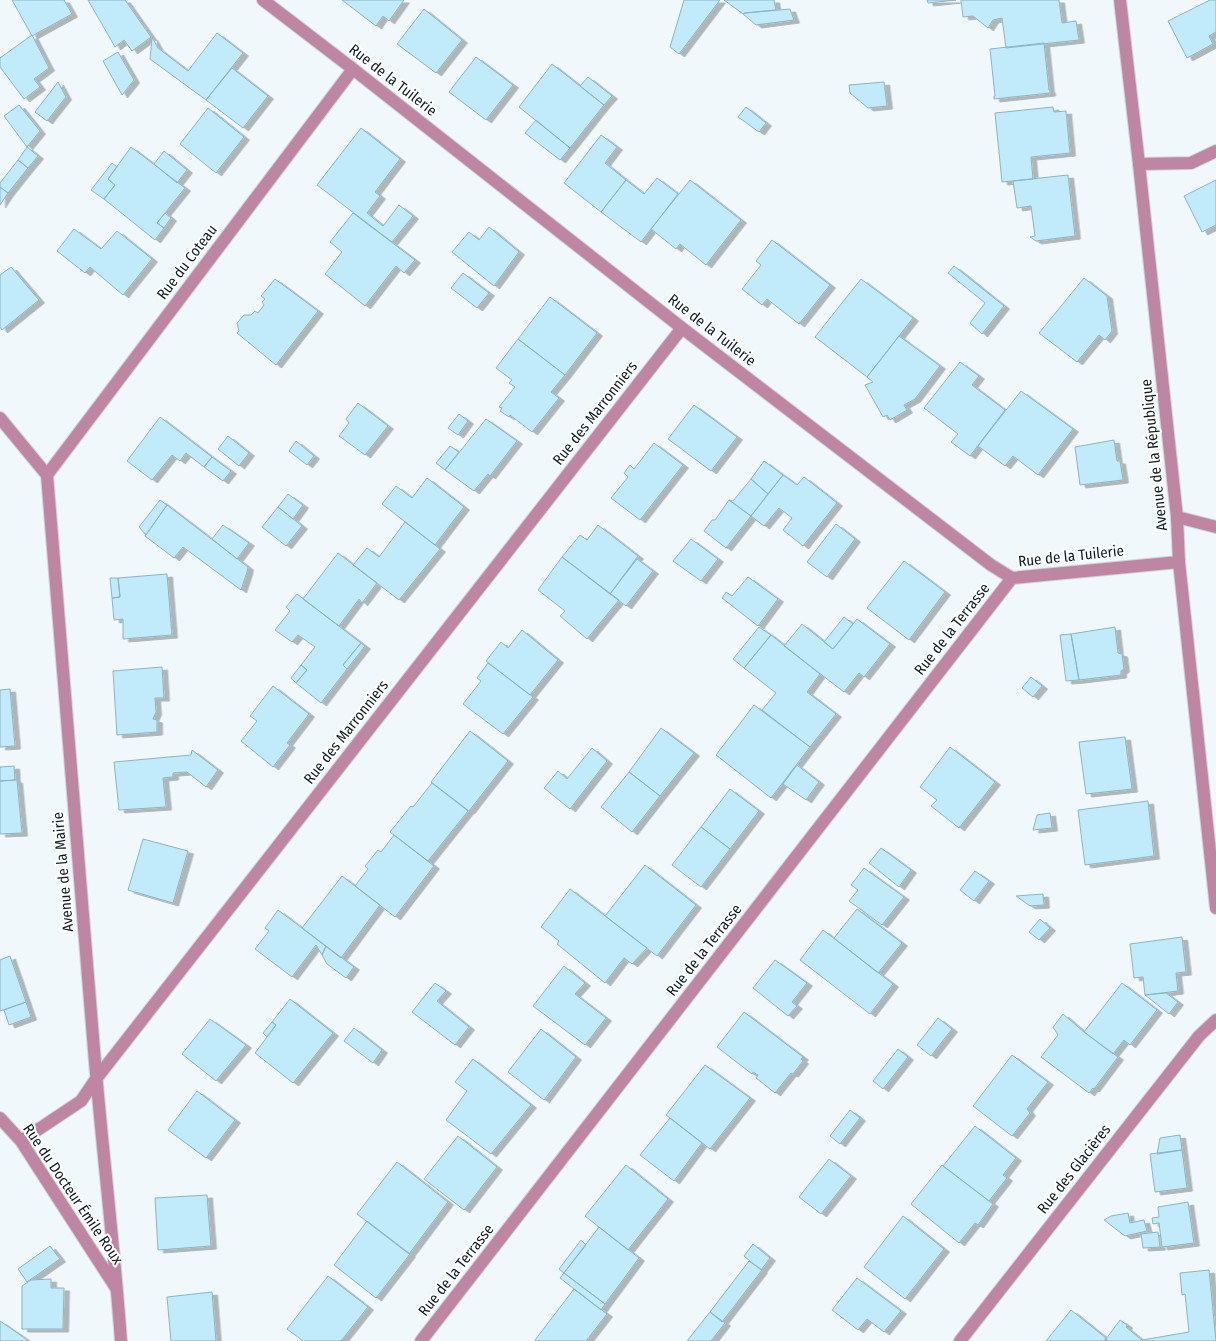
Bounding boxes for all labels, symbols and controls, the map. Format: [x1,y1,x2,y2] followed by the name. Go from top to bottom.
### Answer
[346,40,440,120] street label: Rue de la Tuilerie
[153,221,221,303] street label: Rue du Coteau
[665,290,759,370] street label: Rue de la Tuilerie
[549,358,641,468] street label: Rue des Marronniers
[1137,378,1171,532] street label: Avenue de la République
[1017,541,1125,571] street label: Rue de la Tuilerie
[911,580,993,678] street label: Rue de la Terrasse
[300,677,392,787] street label: Rue des Marronniers
[49,811,77,933] street label: Avenue de la Mairie
[663,901,745,999] street label: Rue de la Terrasse
[19,1120,127,1268] street label: Rue du Docteur Émile Roux
[1034,1121,1114,1217] street label: Rue des Glacières
[415,1221,497,1319] street label: Rue de la Terrasse

